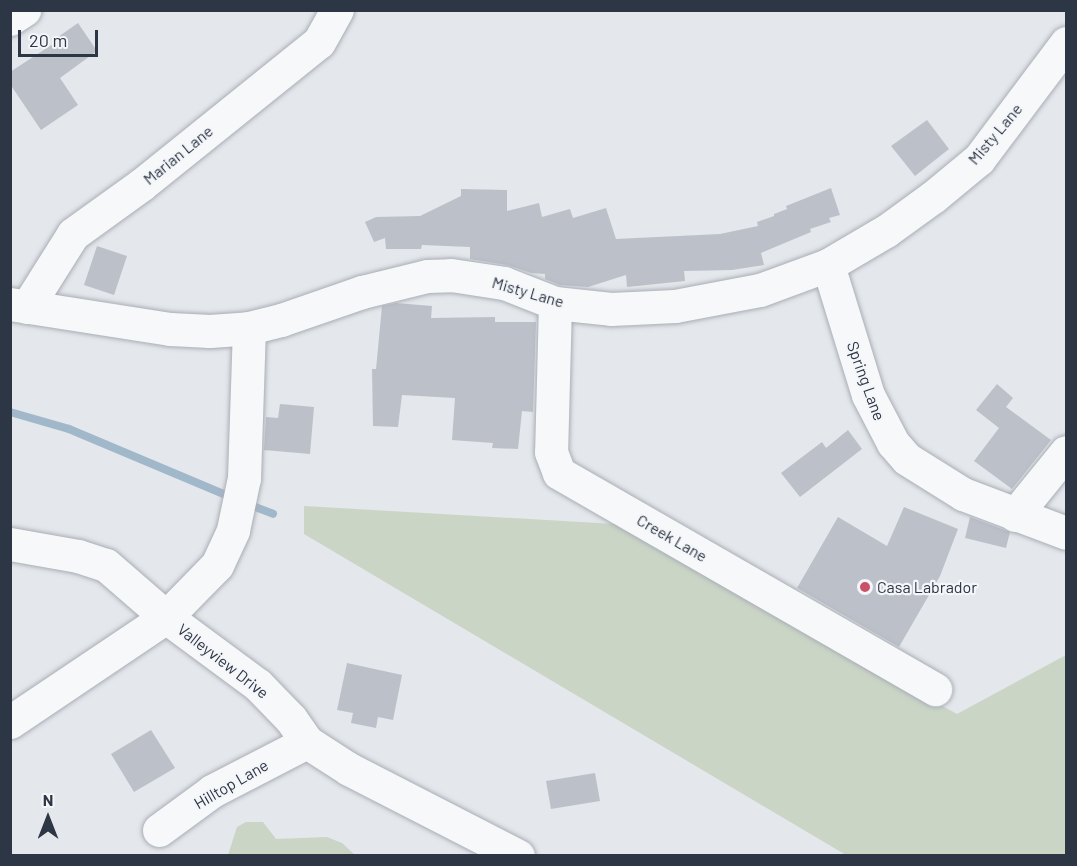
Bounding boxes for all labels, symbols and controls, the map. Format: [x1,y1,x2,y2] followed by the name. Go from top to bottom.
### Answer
[21,18,100,56] scale bar
[29,29,67,51] text: 20 m
[964,100,1026,168] street label: Misty Lane
[139,121,217,189] street label: Marian Lane
[490,273,566,311] street label: Misty Lane
[843,339,889,423] street label: Spring Lane
[633,510,711,566] street label: Creek Lane
[877,577,977,597] place label: Casa Labrador
[858,580,872,594] marker: Casa Labrador
[174,619,272,703] street label: Valleyview Drive
[190,755,272,813] street label: Hilltop Lane
[18,788,78,848] north arrow
[43,790,53,809] text: N

